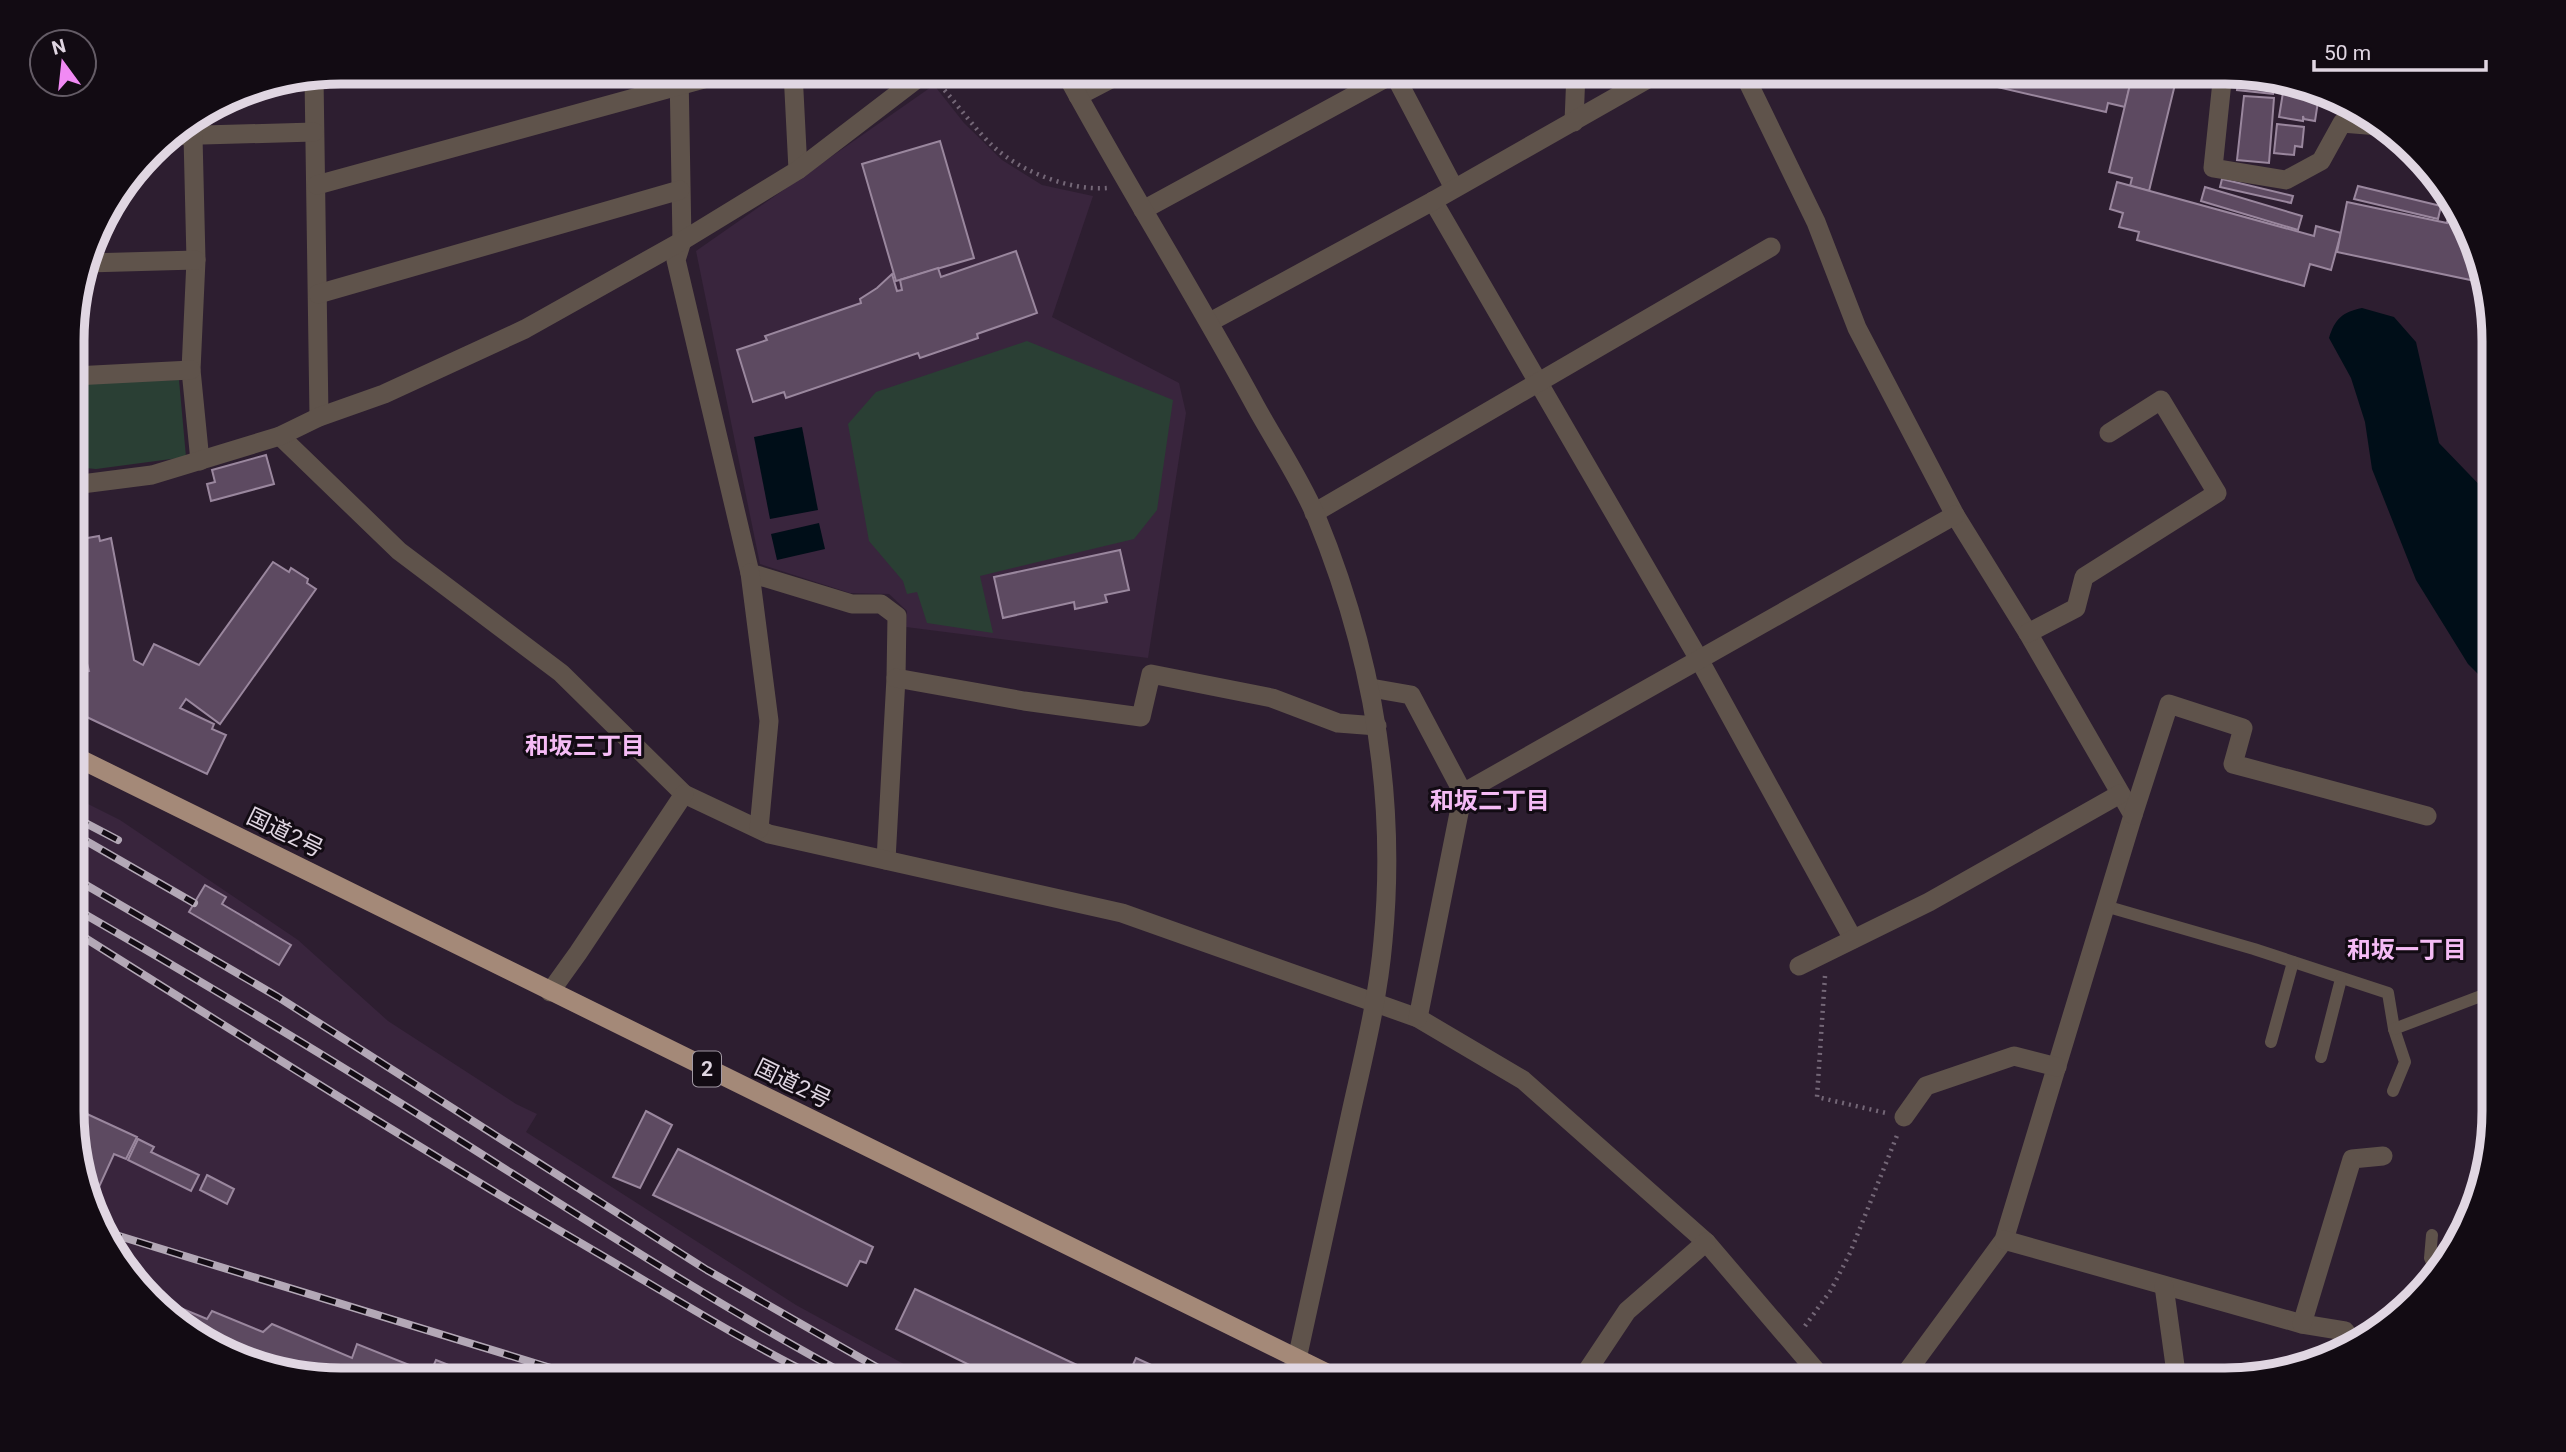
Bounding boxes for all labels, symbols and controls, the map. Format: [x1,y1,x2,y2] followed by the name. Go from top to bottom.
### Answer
[28,28,98,98] north arrow
[2314,28,2486,72] scale bar
[49,34,68,60] text: N
[2324,41,2371,65] text: 50 m
[525,732,645,760] district label: 和坂三丁目
[1430,787,1550,815] district label: 和坂二丁目
[242,803,328,863] street label: 国道2号
[2347,936,2467,964] district label: 和坂一丁目
[693,1052,721,1086] road number: 2
[750,1054,836,1114] street label: 国道2号

